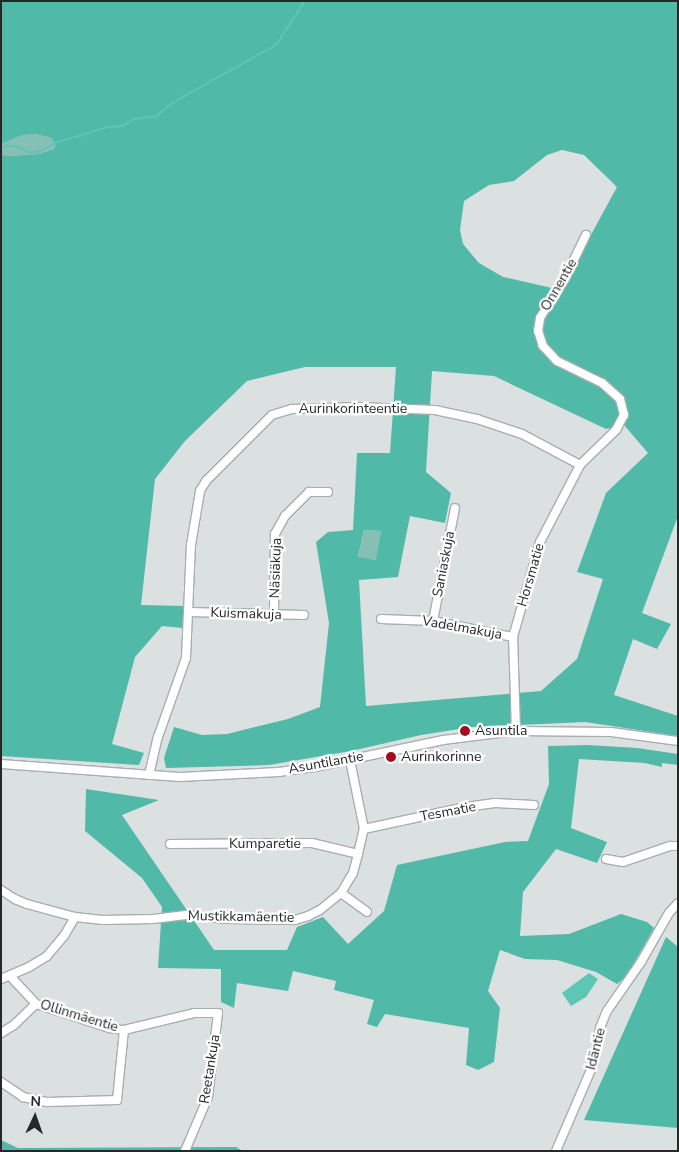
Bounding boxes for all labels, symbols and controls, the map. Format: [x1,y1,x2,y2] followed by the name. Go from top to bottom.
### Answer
[537,256,581,314] street label: Onnentie
[299,401,407,417] street label: Aurinkorinteentie
[429,530,459,598] street label: Saniaskuja
[267,537,285,599] street label: Näsiäkuja
[514,541,548,609] street label: Horsmatie
[210,604,282,624] street label: Kuismakuja
[421,613,503,643] street label: Vadelmakuja
[475,723,527,739] place label: Asuntila
[459,725,471,737] marker: Asuntila
[287,748,365,778] street label: Asuntilantie
[401,749,481,765] place label: Aurinkorinne
[385,751,397,763] marker: Aurinkorinne
[419,798,477,826] street label: Tesmatie
[229,836,301,852] street label: Kumparetie
[188,908,294,926] street label: Mustikkamäentie
[38,996,120,1036] street label: Ollinmäentie
[583,1026,609,1072] street label: Idäntie
[196,1033,224,1105] street label: Reetankuja
[10,1092,60,1142] north arrow
[30,1092,42,1111] text: N

